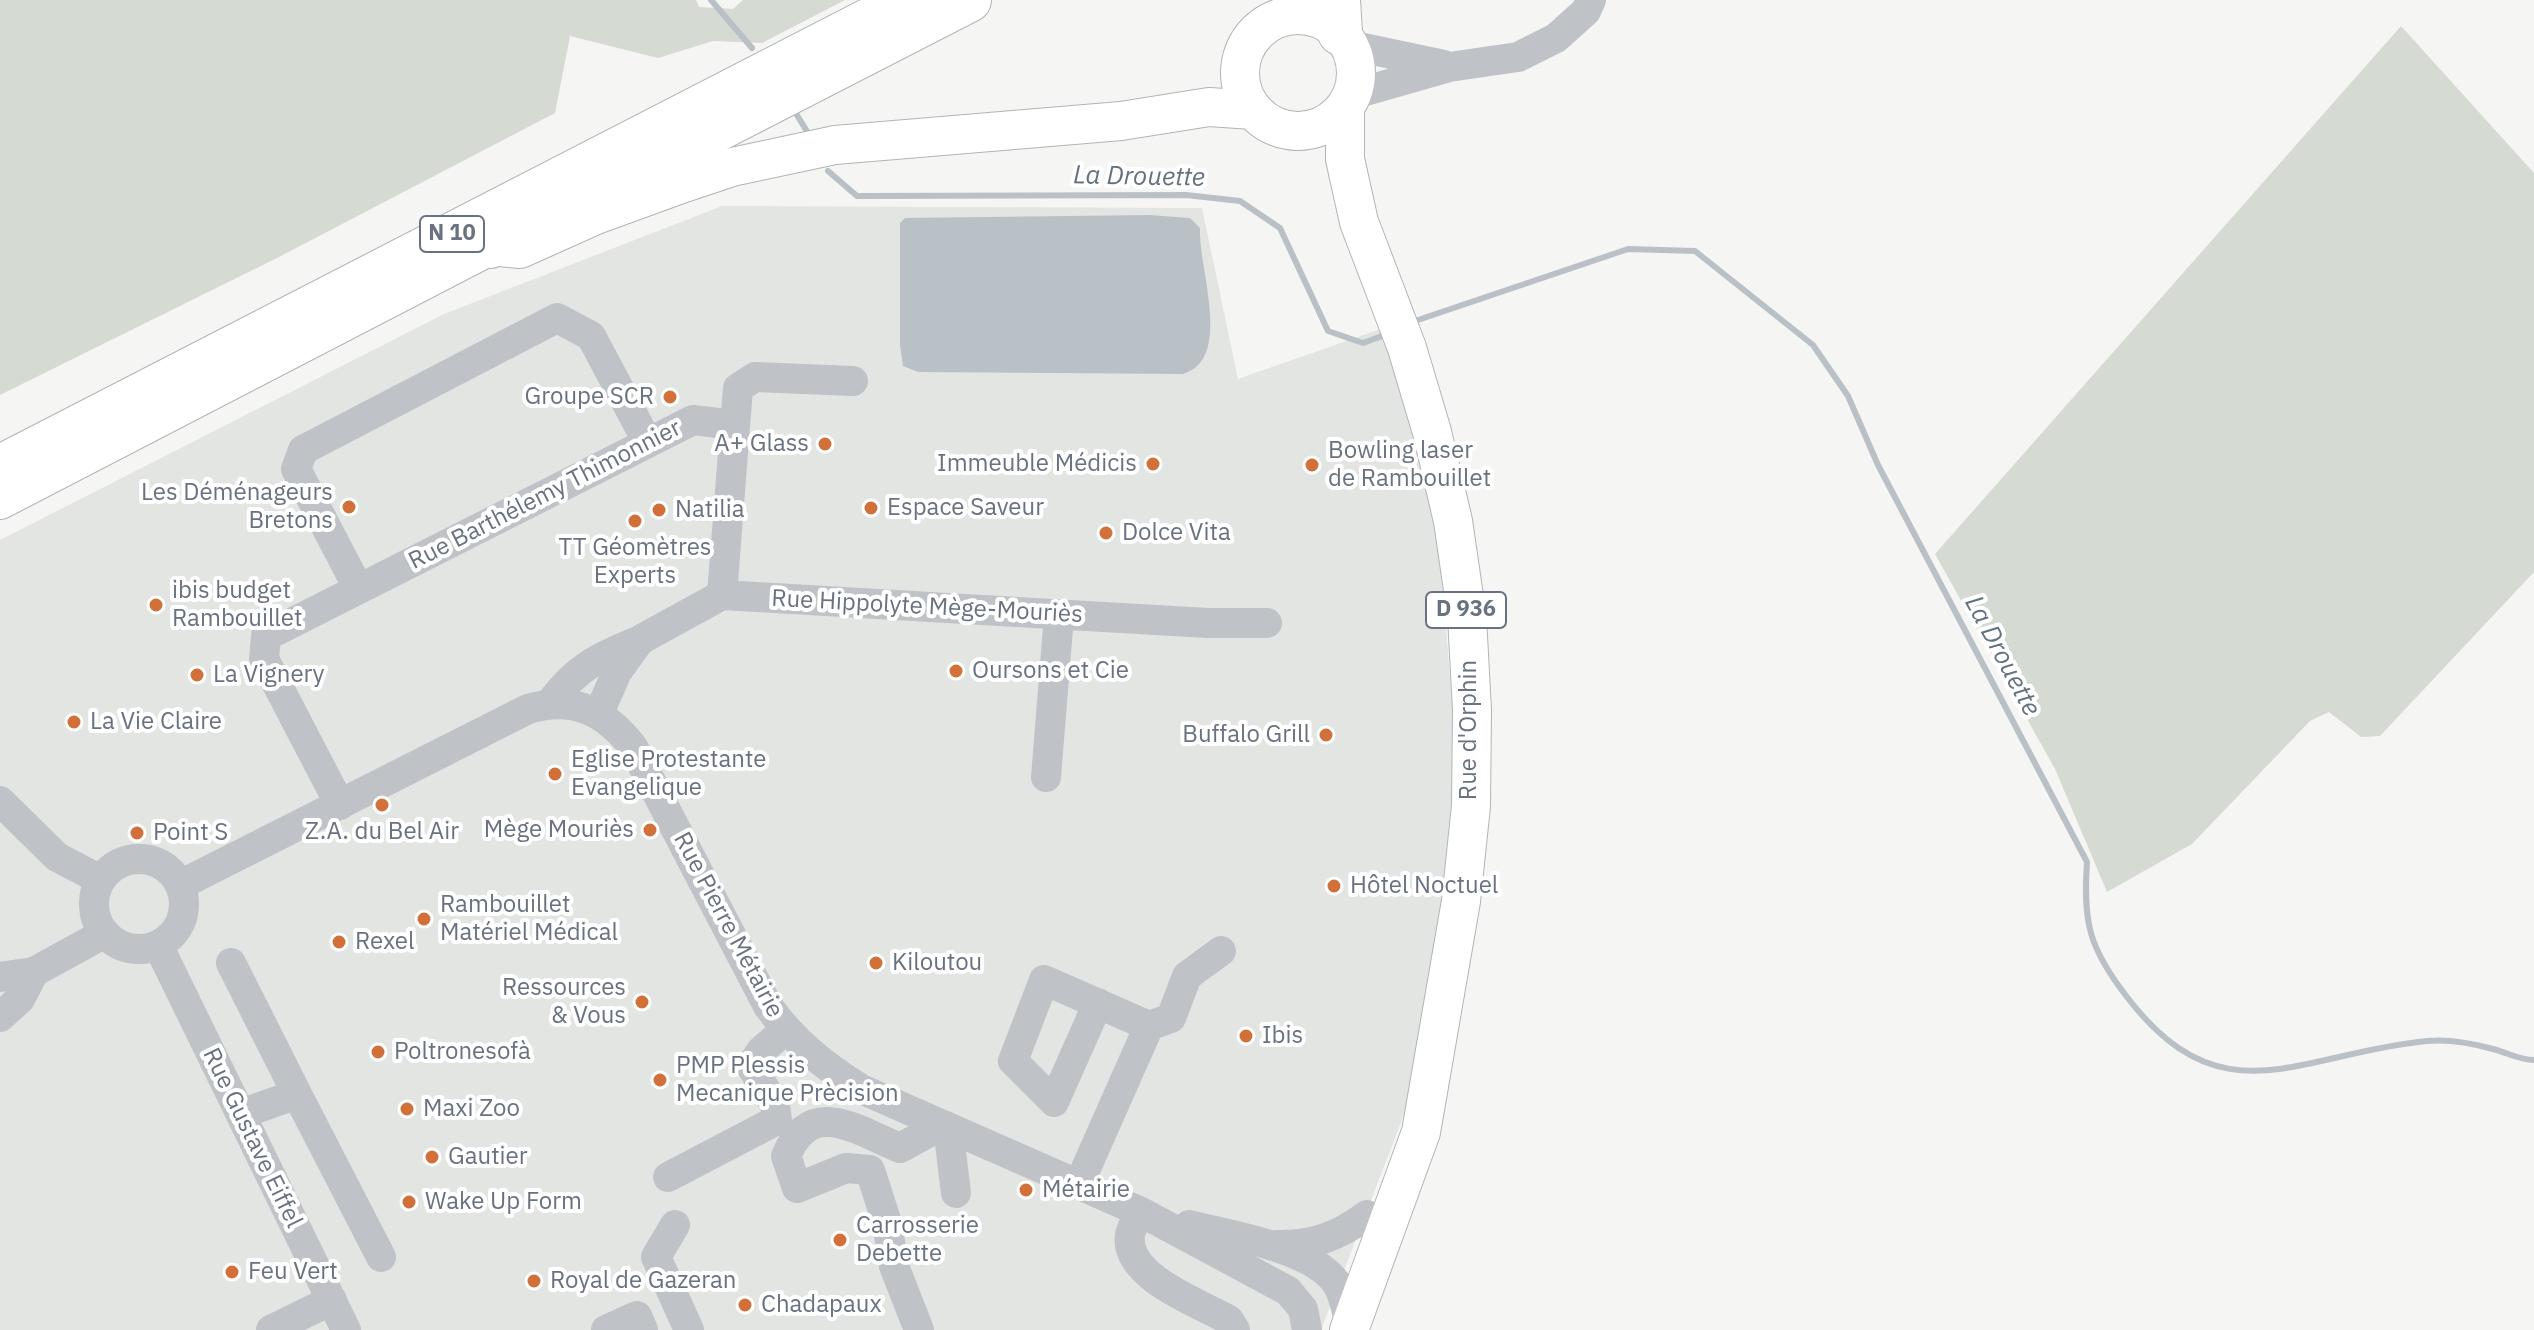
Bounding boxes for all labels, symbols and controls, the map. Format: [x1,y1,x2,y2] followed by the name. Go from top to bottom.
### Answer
[1073,160,1205,194] water label: La Drouette
[420,216,484,252] road number: N 10
[525,383,654,411] place label: Groupe SCR
[661,388,679,406] marker: Groupe SCR
[404,414,686,576] street label: Rue Barthélemy Thimonnier
[714,430,809,458] place label: A+ Glass
[816,435,834,453] marker: A+ Glass
[1328,437,1491,493] place label: Bowling laser de Rambouillet
[937,450,1137,478] place label: Immeuble Médicis
[1144,455,1162,473] marker: Immeuble Médicis
[1303,456,1321,474] marker: Bowling laser de Rambouillet
[141,479,333,535] place label: Les Déménageurs Bretons
[887,494,1044,522] place label: Espace Saveur
[675,496,745,524] place label: Natilia
[340,498,358,516] marker: Les Déménageurs Bretons
[862,499,880,517] marker: Espace Saveur
[650,501,668,519] marker: Natilia
[626,512,644,530] marker: TT Géomètres Experts
[1122,519,1231,547] place label: Dolce Vita
[1097,524,1115,542] marker: Dolce Vita
[558,534,712,590] place label: TT Géomètres Experts
[172,577,302,633] place label: ibis budget Rambouillet
[770,584,1084,630] street label: Rue Hippolyte Mège-Mouriès
[1957,591,2047,721] water label: La Drouette
[1426,592,1506,628] road number: D 936
[147,596,165,614] marker: ibis budget Rambouillet
[972,657,1129,685] place label: Oursons et Cie
[1455,660,1483,800] street label: Rue d'Orphin
[213,661,325,689] place label: La Vignery
[947,662,965,680] marker: Oursons et Cie
[188,666,206,684] marker: La Vignery
[90,708,222,736] place label: La Vie Claire
[65,713,83,731] marker: La Vie Claire
[1182,721,1310,749] place label: Buffalo Grill
[1317,726,1335,744] marker: Buffalo Grill
[571,746,766,802] place label: Eglise Protestante Evangelique
[546,765,564,783] marker: Eglise Protestante Evangelique
[373,796,391,814] marker: Z.A. du Bel Air
[484,816,634,844] place label: Mège Mouriès
[305,818,459,846] place label: Z.A. du Bel Air
[153,819,228,847] place label: Point S
[641,821,659,839] marker: Mège Mouriès
[128,824,146,842] marker: Point S
[667,827,789,1023] street label: Rue Pierre Métairie
[1350,872,1498,900] place label: Hôtel Noctuel
[1325,877,1343,895] marker: Hôtel Noctuel
[440,891,618,947] place label: Rambouillet Matériel Médical
[415,910,433,928] marker: Rambouillet Matériel Médical
[355,928,414,956] place label: Rexel
[330,933,348,951] marker: Rexel
[892,949,982,977] place label: Kiloutou
[867,954,885,972] marker: Kiloutou
[502,974,626,1030] place label: Ressources & Vous
[633,993,651,1011] marker: Ressources & Vous
[1262,1022,1303,1050] place label: Ibis
[1237,1027,1255,1045] marker: Ibis
[394,1038,531,1066] place label: Poltronesofà
[196,1043,308,1233] street label: Rue Gustave Eiffel
[369,1043,387,1061] marker: Poltronesofà
[676,1052,899,1108] place label: PMP Plessis Mecanique Prècision
[651,1071,669,1089] marker: PMP Plessis Mecanique Prècision
[423,1095,520,1123] place label: Maxi Zoo
[398,1100,416,1118] marker: Maxi Zoo
[448,1143,528,1171] place label: Gautier
[423,1148,441,1166] marker: Gautier
[1042,1176,1130,1204] place label: Métairie
[1017,1181,1035,1199] marker: Métairie
[425,1188,582,1216] place label: Wake Up Form
[400,1193,418,1211] marker: Wake Up Form
[856,1212,979,1268] place label: Carrosserie Debette
[831,1231,849,1249] marker: Carrosserie Debette
[248,1258,338,1286] place label: Feu Vert
[223,1263,241,1281] marker: Feu Vert
[550,1267,736,1295] place label: Royal de Gazeran
[525,1272,543,1290] marker: Royal de Gazeran
[761,1291,882,1319] place label: Chadapaux
[736,1296,754,1314] marker: Chadapaux

